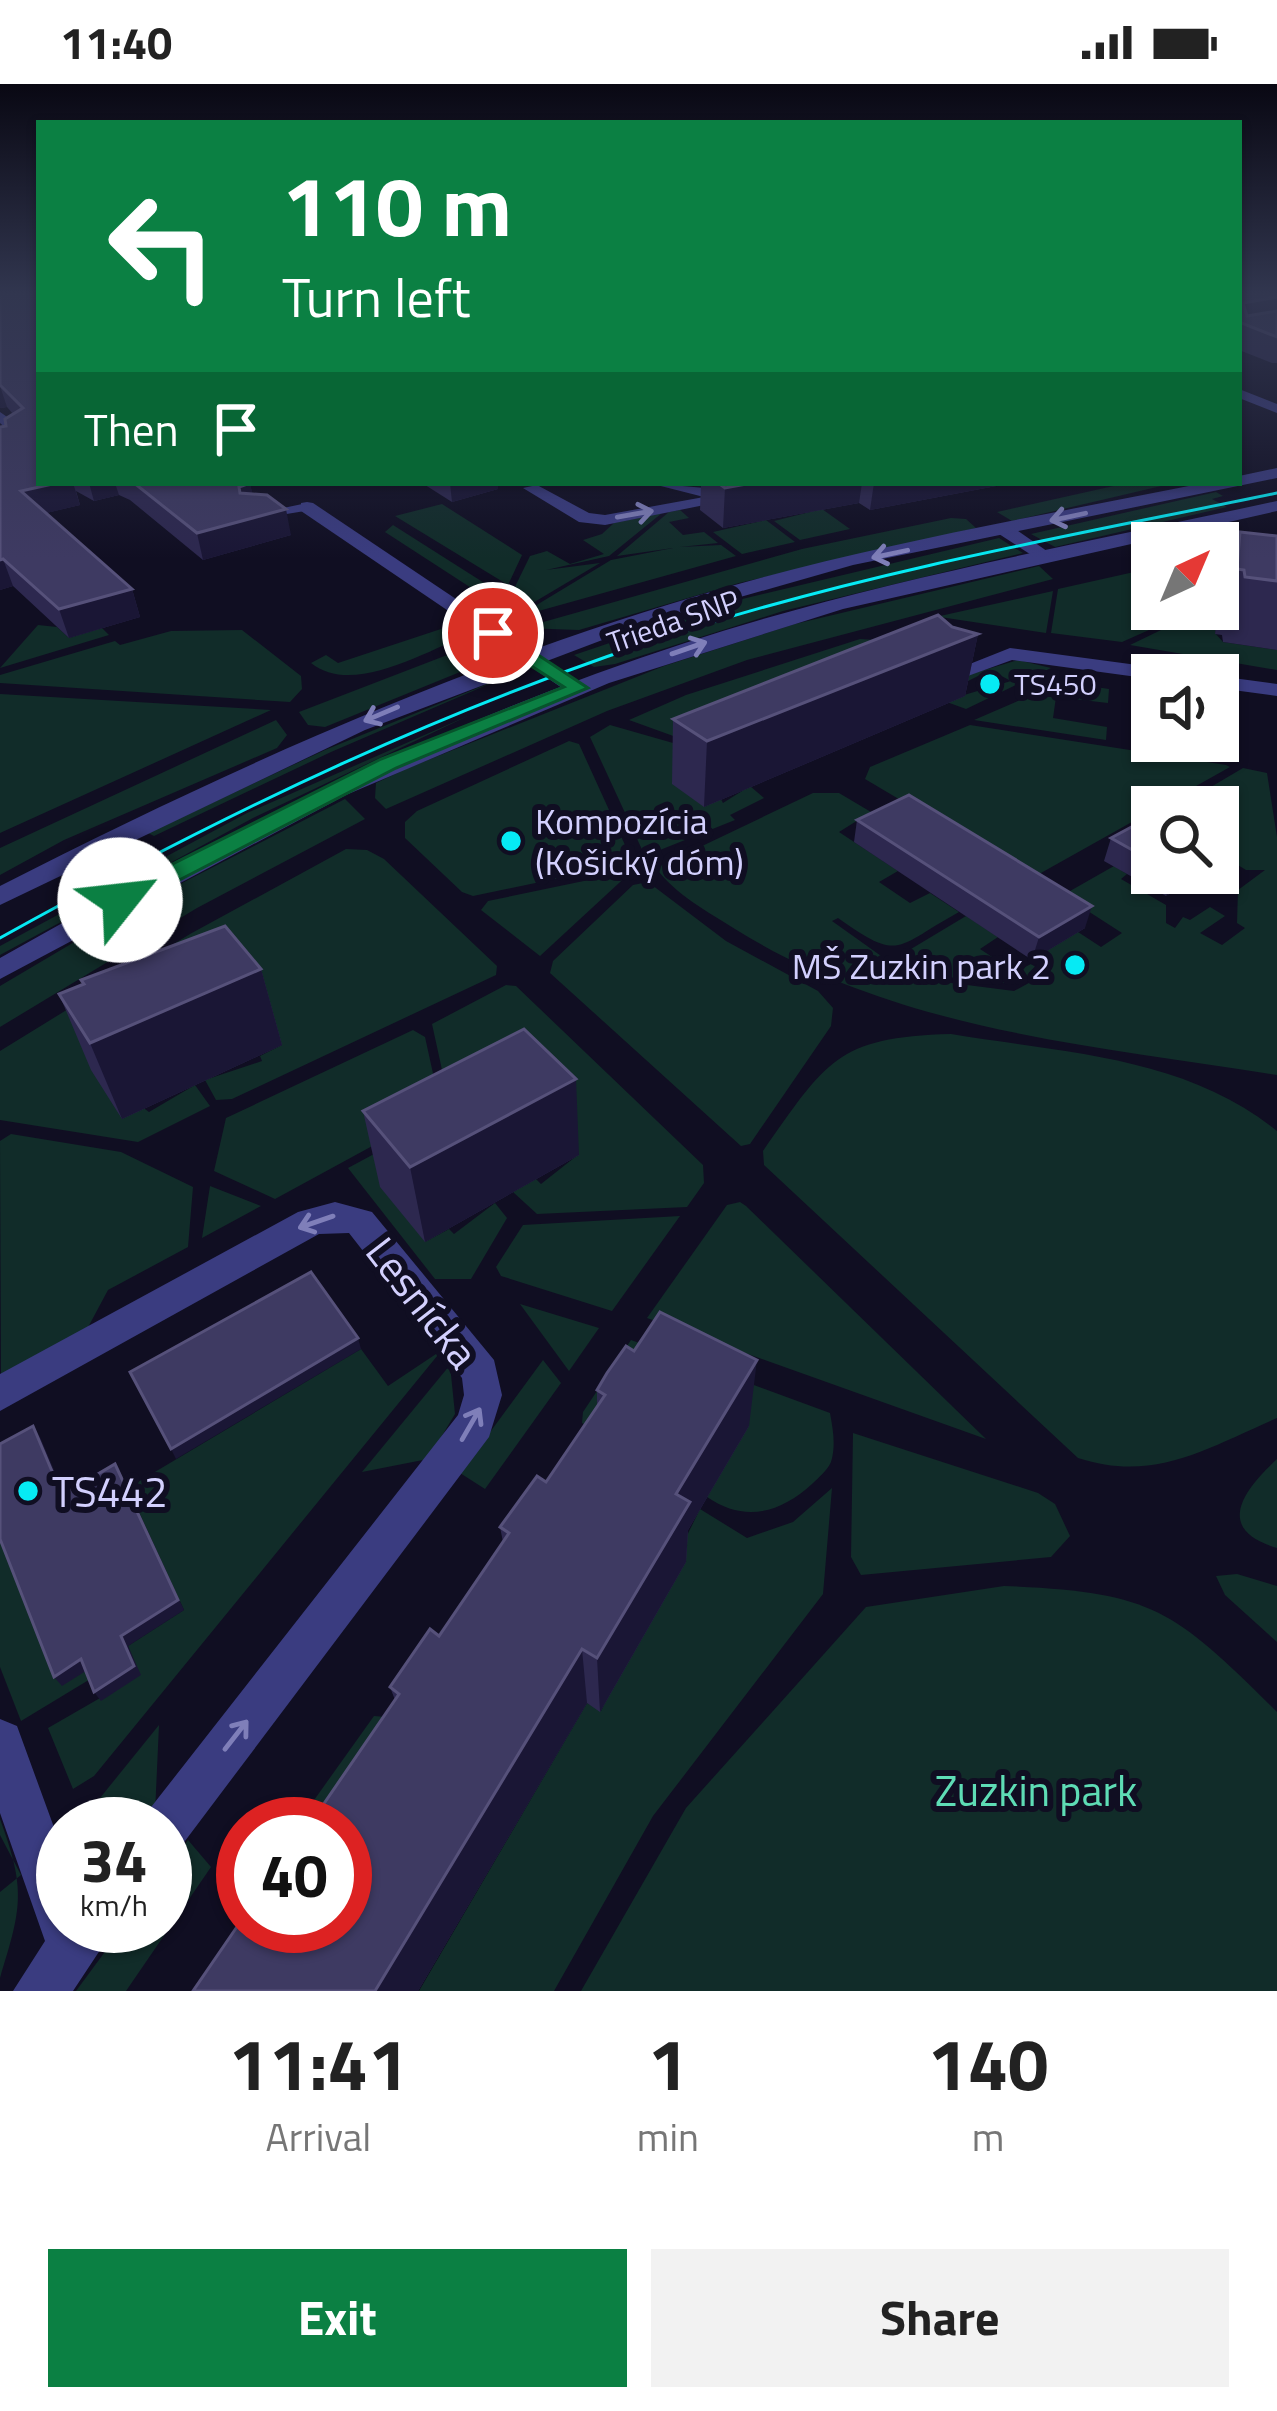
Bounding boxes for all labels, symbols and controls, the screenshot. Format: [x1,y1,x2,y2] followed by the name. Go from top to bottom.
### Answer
[60,8,172,76] text: 11:40
[282,141,512,269] text: 110 m
[84,168,240,324] icon: left
[282,256,471,338] text: Turn left
[84,395,179,463] text: Then
[203,396,269,462] icon: arrive
[615,502,654,525] one-way arrow
[1049,507,1088,529] one-way arrow
[1131,522,1239,630] north arrow
[1131,522,1239,894] map controls
[872,543,910,566] one-way arrow
[601,577,745,665] street label: Trieda SNP
[442,582,544,684] pin
[460,600,526,666] icon: arrive
[669,636,707,658] one-way arrow
[1131,654,1239,762] button: sound
[1014,661,1096,707] place label: TS450
[977,671,1003,697] marker: TS450
[363,705,400,726] one-way arrow
[1131,786,1239,894] button: search
[535,793,744,889] place label: Kompozícia (Košický dóm)
[498,828,524,854] marker: Kompozícia (Košický dóm)
[57,837,183,963] position arrow
[792,938,1051,993] place label: MŠ Zuzkin park 2
[1062,952,1088,978] marker: MŠ Zuzkin park 2
[298,1213,336,1235] one-way arrow
[351,1223,495,1381] street label: Lesnícka
[460,1408,483,1443] one-way arrow
[52,1459,167,1523] place label: TS442
[15,1478,41,1504] marker: TS442
[223,1719,248,1752] one-way arrow
[935,1758,1137,1822] park label: Zuzkin park
[216,1797,372,1953] speed limit sign: 40
[80,1814,148,1905] text: 34
[80,1882,148,1928] text: km/h
[229,2008,408,2118] text: 11:41
[648,2008,688,2118] text: 1
[927,2008,1048,2118] text: 140
[266,2107,371,2166] text: Arrival
[637,2107,699,2166] text: min
[972,2107,1004,2166] text: m
[48,2249,627,2387] button: Exit
[651,2249,1229,2387] button: Share

